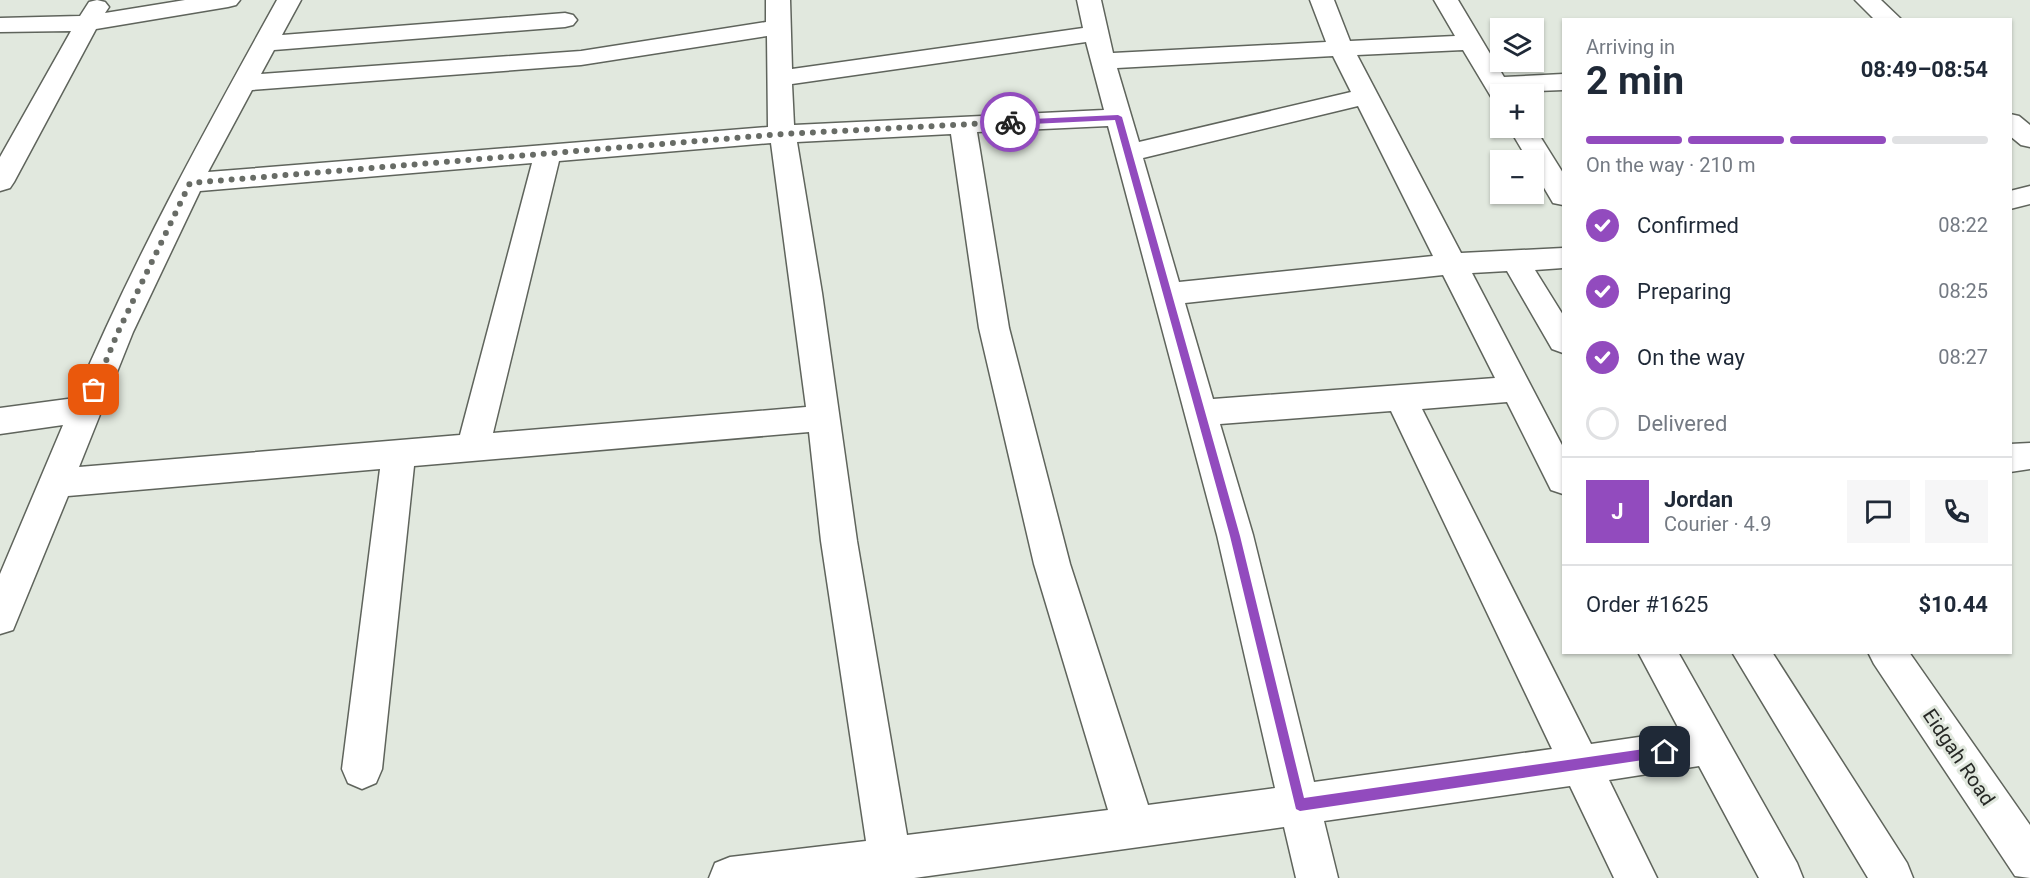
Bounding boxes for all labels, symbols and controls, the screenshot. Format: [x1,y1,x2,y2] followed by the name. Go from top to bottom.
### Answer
[1490,18,1544,204] map controls
[1490,18,1544,72] button: layers
[1586,35,1675,59] text: Arriving in
[1861,57,1988,82] text: 08:49–08:54
[1586,58,1684,104] text: 2 min
[1490,84,1544,138] button: +
[980,92,1040,152] courier
[994,106,1027,139] icon: bike
[1490,150,1544,204] button: −
[1586,153,1755,177] text: On the way · 210 m
[1586,209,1619,242] icon: check
[1637,213,1739,238] text: Confirmed
[1938,213,1988,237] text: 08:22
[1586,275,1619,308] icon: check
[1637,279,1731,304] text: Preparing
[1938,279,1988,303] text: 08:25
[1586,341,1619,374] icon: check
[1637,345,1745,370] text: On the way
[1938,345,1988,369] text: 08:27
[68,364,119,415] pin
[77,373,110,406] icon: bag
[1637,411,1727,436] text: Delivered
[1847,480,1910,543] button: chat
[1925,480,1988,543] button: phone
[1664,487,1733,512] text: Jordan
[1611,499,1624,524] text: J
[1664,512,1771,536] text: Courier · 4.9
[1586,592,1708,617] text: Order #1625
[1919,592,1988,617] text: $10.44
[1918,704,2000,810] street label: Eidgah Road
[1639,726,1690,777] pin
[1648,735,1681,768] icon: home

